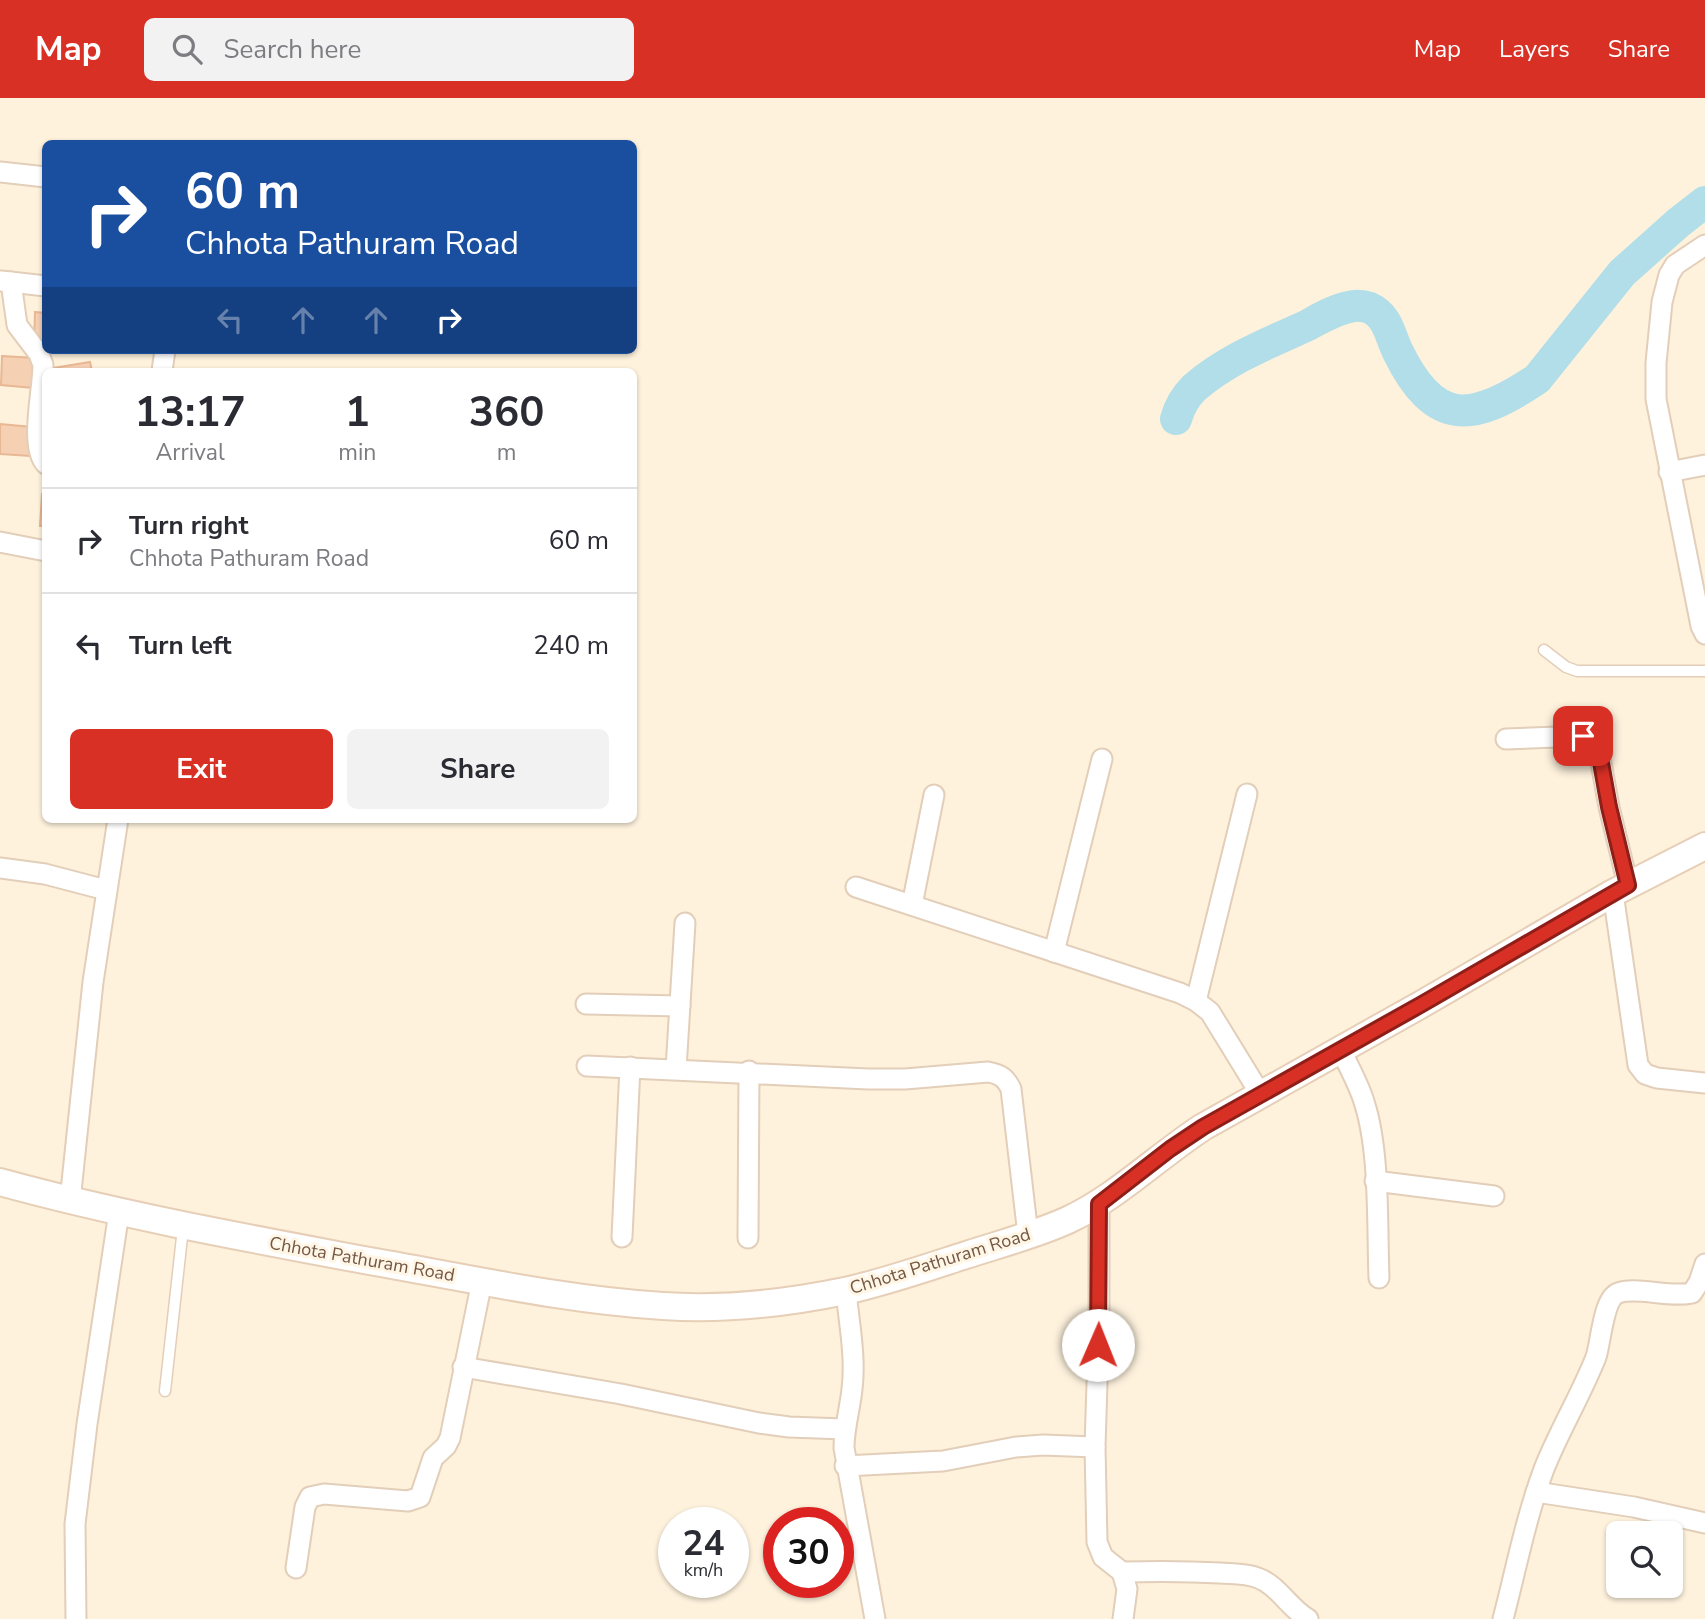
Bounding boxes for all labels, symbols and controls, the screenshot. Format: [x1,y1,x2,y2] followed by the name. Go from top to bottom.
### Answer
[144,18,634,81] search box
[35,27,102,72] text: Map
[168,30,206,68] icon: search
[224,32,361,67] text: Search here
[1414,33,1461,65] text: Map
[1499,33,1570,65] text: Layers
[1608,33,1670,65] text: Share
[185,158,300,225] text: 60 m
[70,168,161,259] icon: right
[185,222,519,265] text: Chhota Pathuram Road
[211,301,249,339] icon: left
[284,301,322,339] icon: ahead
[357,301,395,339] icon: ahead
[430,301,468,339] icon: right
[135,384,246,441] text: 13:17
[345,384,370,441] text: 1
[469,384,544,441] text: 360
[156,437,225,468] text: Arrival
[338,437,376,468] text: min
[497,437,517,468] text: m
[129,508,248,543] text: Turn right
[70,522,108,560] icon: right
[549,523,609,558] text: 60 m
[129,543,369,574] text: Chhota Pathuram Road
[70,627,108,665] icon: left
[129,628,232,663] text: Turn left
[533,628,609,663] text: 240 m
[1553,706,1613,766] pin
[1564,717,1602,755] icon: arrive
[70,729,333,809] button: Exit
[347,729,609,809] button: Share
[847,1222,1033,1300] street label: Chhota Pathuram Road
[267,1231,457,1287] street label: Chhota Pathuram Road
[1061,1308,1135,1382] position arrow
[763,1507,854,1598] speed limit sign: 30
[682,1520,725,1567] text: 24
[1606,1521,1683,1598] map controls
[1606,1521,1683,1598] button: search
[684,1558,723,1582] text: km/h

